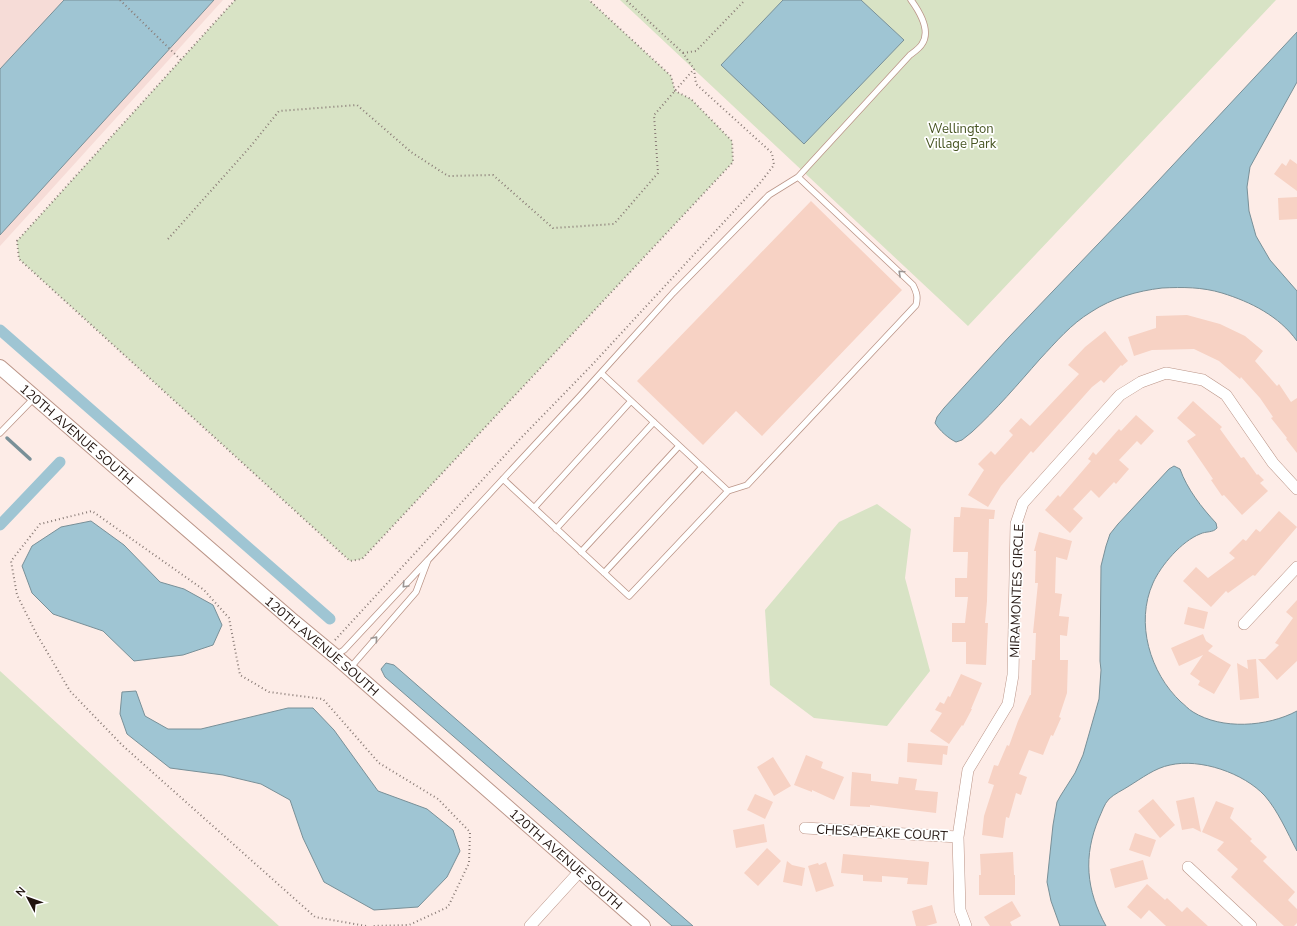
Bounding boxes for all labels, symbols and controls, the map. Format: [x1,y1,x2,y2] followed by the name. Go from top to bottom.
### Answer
[925,120,997,153] park label: Wellington Village Park
[898,271,905,278] one-way arrow
[16,380,137,489] street label: 120TH AVENUE SOUTH
[1006,524,1028,658] street label: MIRAMONTES CIRCLE
[402,580,409,588] one-way arrow
[260,593,382,700] street label: 120TH AVENUE SOUTH
[371,637,378,644] one-way arrow
[505,805,626,914] street label: 120TH AVENUE SOUTH
[816,821,948,845] street label: CHESAPEAKE COURT
[8,878,48,918] north arrow
[12,884,29,900] text: N

